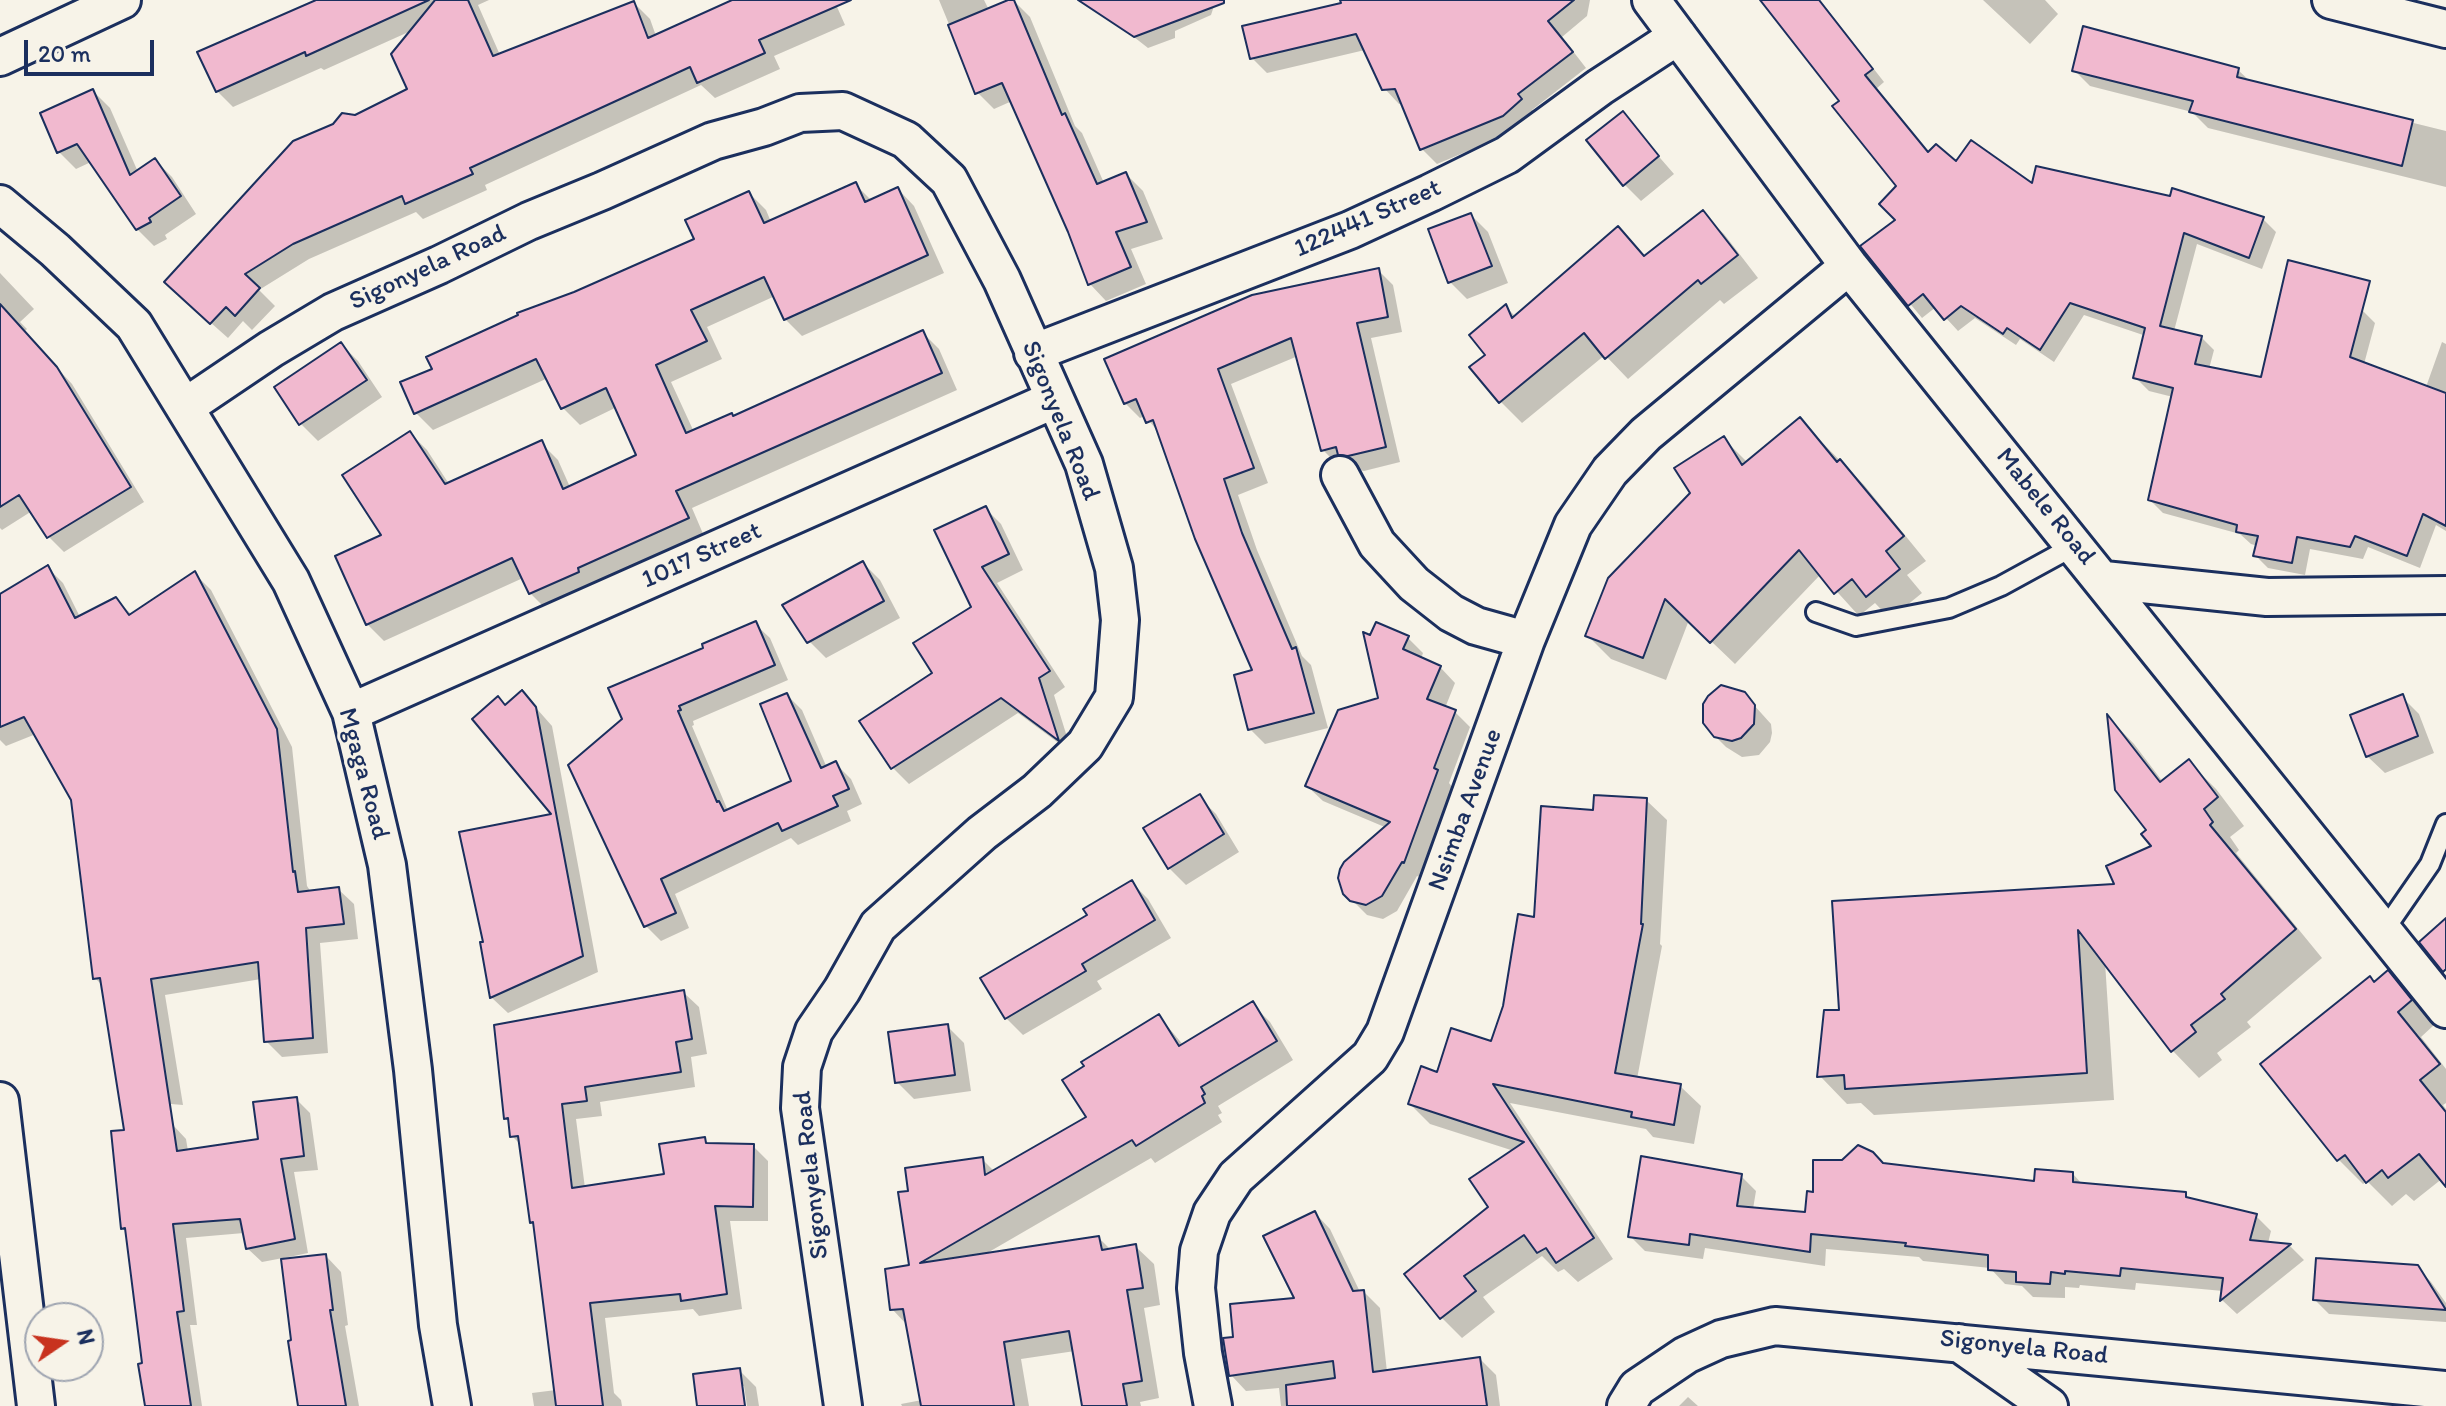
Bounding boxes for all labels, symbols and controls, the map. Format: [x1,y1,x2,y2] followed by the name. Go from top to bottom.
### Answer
[28,24,158,74] scale bar
[38,39,91,68] text: 20 m
[1290,173,1446,265] street label: 122441 Street
[345,218,511,318] street label: Sigonyela Road
[1014,337,1106,505] street label: Sigonyela Road
[1988,442,2102,572] street label: Mabele Road
[637,516,767,596] street label: 1017 Street
[330,705,396,843] street label: Mgaga Road
[1422,725,1510,895] street label: Nsimba Avenue
[788,1089,836,1261] street label: Sigonyela Road
[24,1302,104,1382] north arrow
[1938,1324,2110,1372] street label: Sigonyela Road
[71,1327,101,1347] text: N

